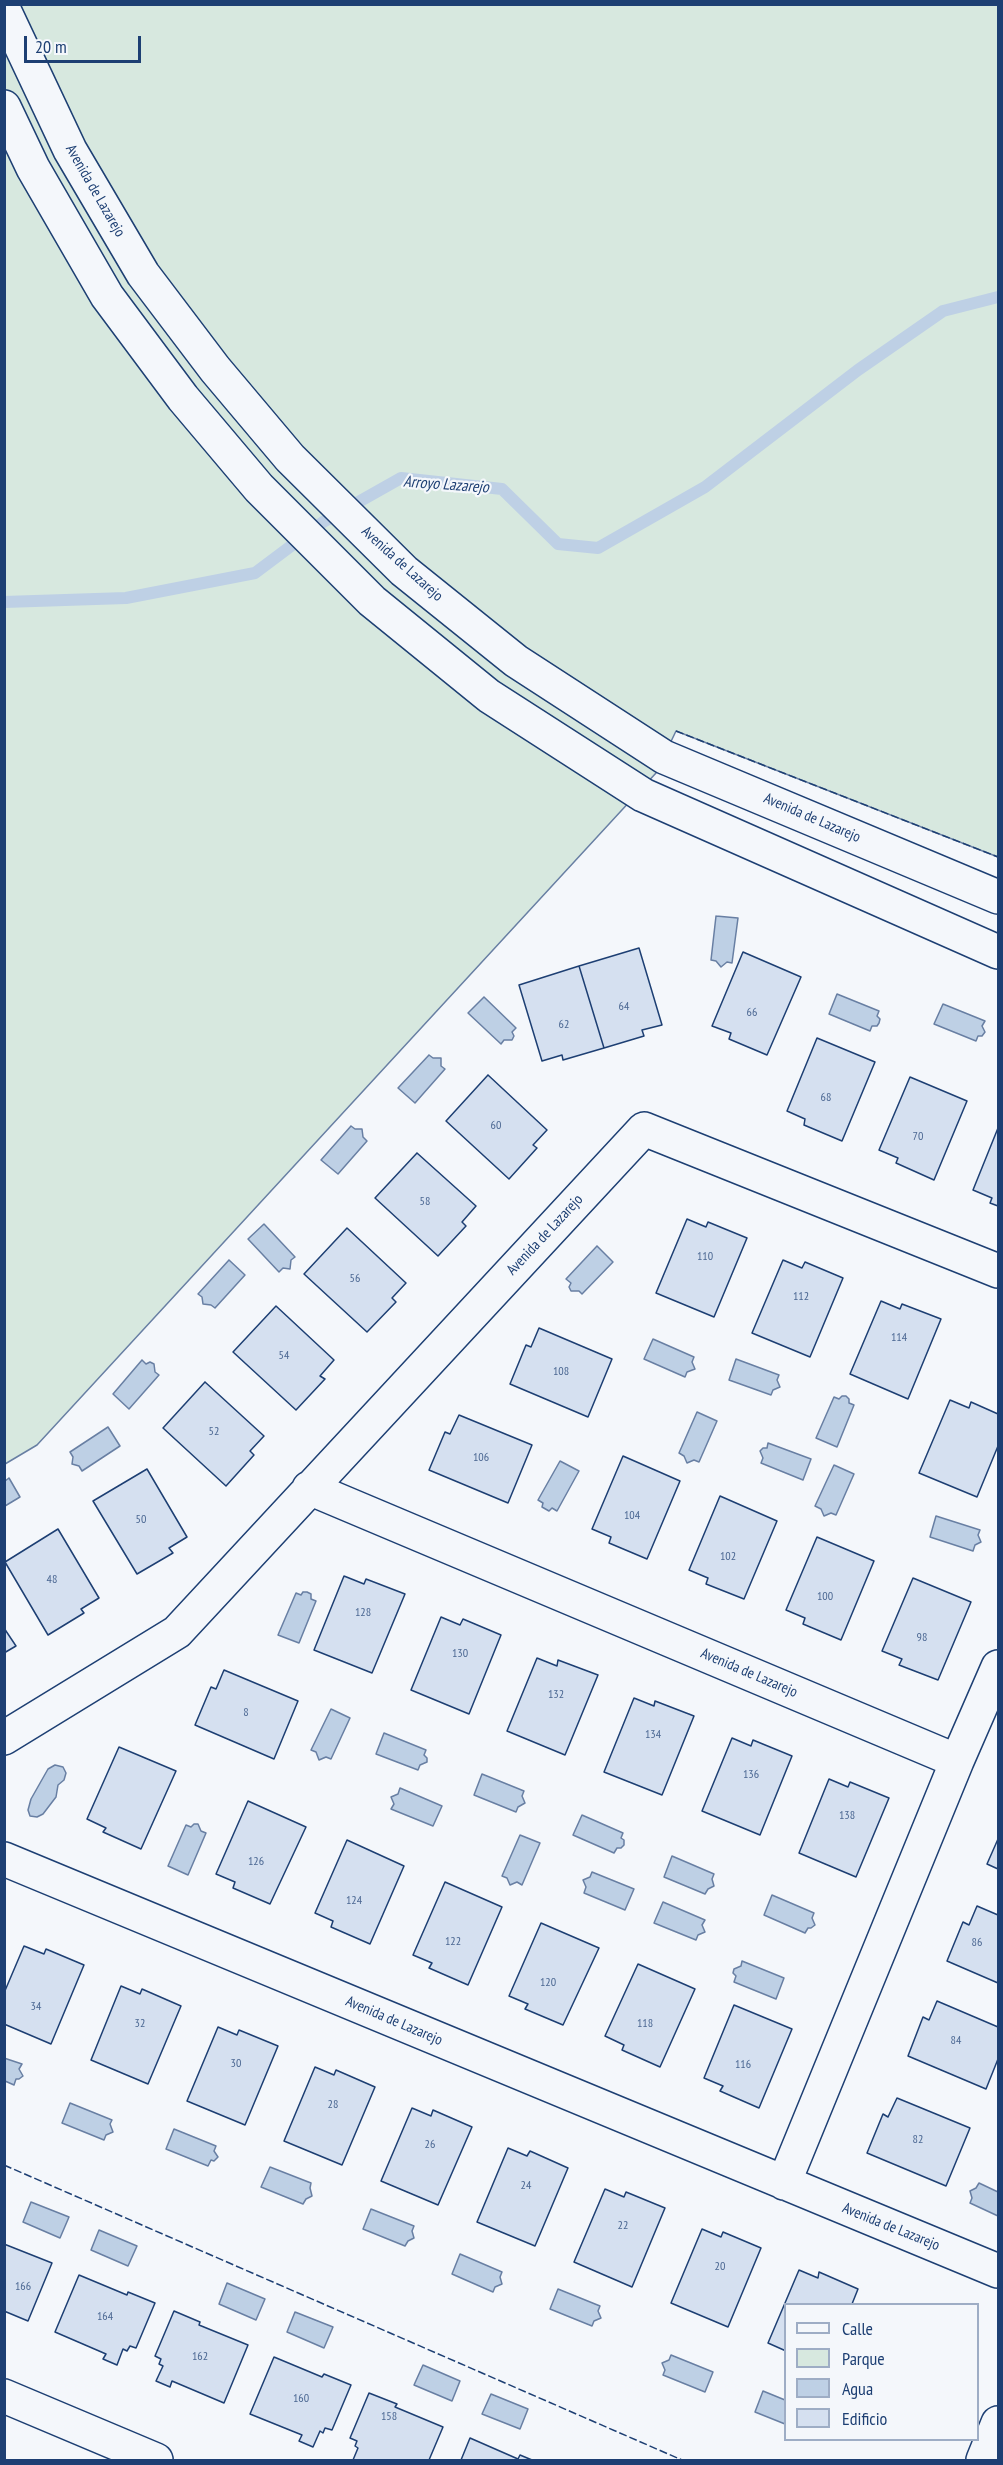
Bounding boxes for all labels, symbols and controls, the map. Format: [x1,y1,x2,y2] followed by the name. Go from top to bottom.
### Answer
[27,24,144,62] scale bar
[35,35,67,58] text: 20 m
[61,142,129,240] street label: Avenida de Lazarejo
[403,472,489,498] water label: Arroyo Lazarejo
[358,523,446,605] street label: Avenida de Lazarejo
[761,790,863,846] street label: Avenida de Lazarejo
[619,1000,629,1014] house number: 64
[747,1006,757,1020] house number: 66
[559,1018,569,1032] house number: 62
[821,1091,831,1105] house number: 68
[491,1119,501,1133] house number: 60
[913,1130,923,1144] house number: 70
[503,1191,587,1279] street label: Avenida de Lazarejo
[420,1195,430,1209] house number: 58
[697,1250,713,1264] house number: 110
[350,1272,360,1286] house number: 56
[793,1290,809,1304] house number: 112
[891,1331,907,1345] house number: 114
[279,1349,289,1363] house number: 54
[553,1365,569,1379] house number: 108
[209,1425,219,1439] house number: 52
[473,1451,489,1465] house number: 106
[624,1509,640,1523] house number: 104
[136,1513,146,1527] house number: 50
[720,1550,736,1564] house number: 102
[47,1573,57,1587] house number: 48
[817,1590,833,1604] house number: 100
[355,1606,371,1620] house number: 128
[917,1631,927,1645] house number: 98
[698,1645,800,1701] street label: Avenida de Lazarejo
[452,1647,468,1661] house number: 130
[548,1688,564,1702] house number: 132
[243,1706,249,1720] house number: 8
[645,1728,661,1742] house number: 134
[743,1768,759,1782] house number: 136
[839,1809,855,1823] house number: 138
[248,1855,264,1869] house number: 126
[346,1894,362,1908] house number: 124
[445,1935,461,1949] house number: 122
[972,1936,982,1950] house number: 86
[540,1976,556,1990] house number: 120
[343,1993,445,2049] street label: Avenida de Lazarejo
[31,2000,41,2014] house number: 34
[135,2017,145,2031] house number: 32
[637,2017,653,2031] house number: 118
[951,2034,961,2048] house number: 84
[231,2057,241,2071] house number: 30
[735,2058,751,2072] house number: 116
[328,2098,338,2112] house number: 28
[913,2133,923,2147] house number: 82
[425,2138,435,2152] house number: 26
[521,2179,531,2193] house number: 24
[840,2199,942,2255] street label: Avenida de Lazarejo
[618,2219,628,2233] house number: 22
[715,2260,725,2274] house number: 20
[15,2280,31,2294] house number: 166
[784,2303,979,2441] legend
[97,2310,113,2324] house number: 164
[842,2317,873,2340] text: Calle
[842,2347,885,2370] text: Parque
[192,2350,208,2364] house number: 162
[842,2377,873,2400] text: Agua
[293,2392,309,2406] house number: 160
[842,2407,887,2430] text: Edificio
[381,2410,397,2424] house number: 158

